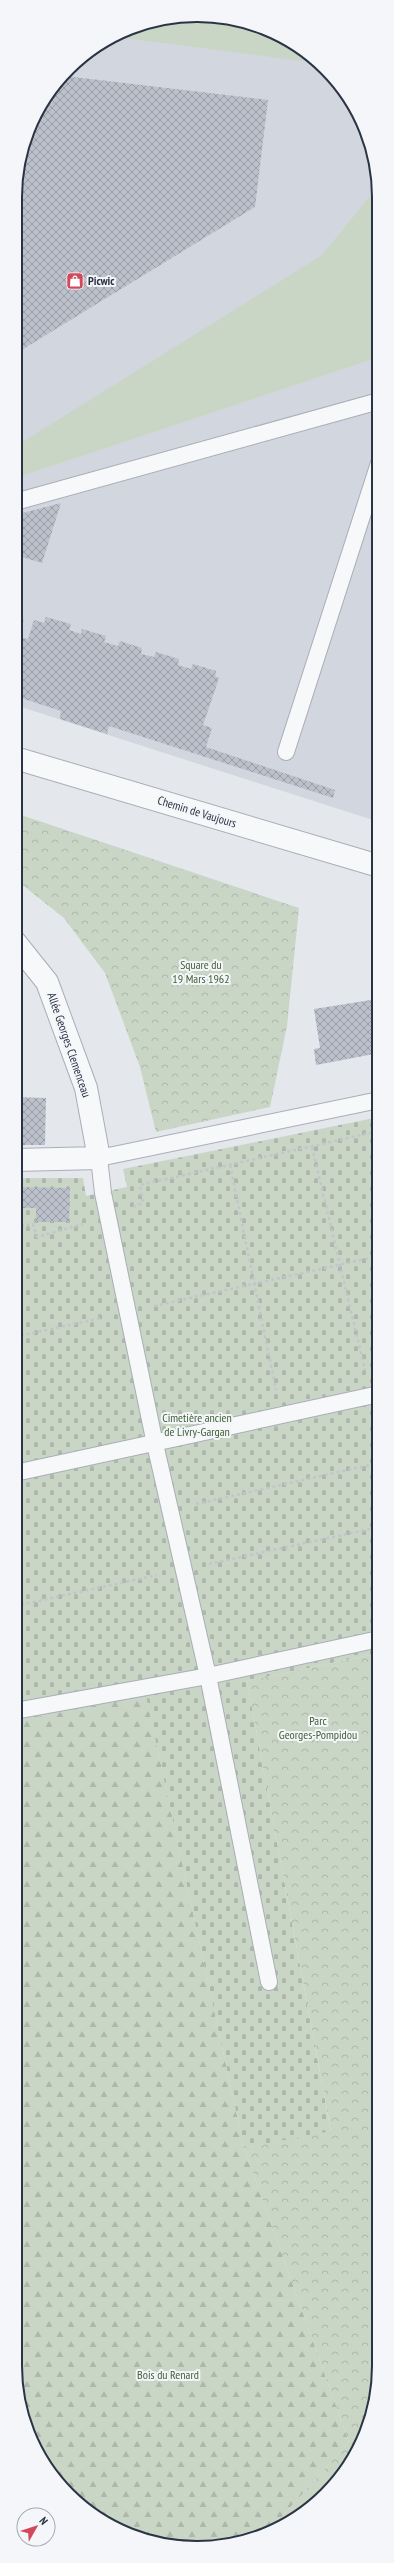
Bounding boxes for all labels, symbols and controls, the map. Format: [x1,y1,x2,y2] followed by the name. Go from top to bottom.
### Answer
[65,271,85,291] shop icon: Picwic
[88,273,115,288] place label: Picwic
[156,792,238,831] street label: Chemin de Vaujours
[172,957,230,986] park label: Square du 19 Mars 1962
[44,990,94,1099] street label: Allée Georges Clemenceau
[162,1410,232,1439] park label: Cimetière ancien de Livry-Gargan
[279,1713,357,1742] park label: Parc Georges-Pompidou
[137,2367,199,2382] park label: Bois du Renard
[16,2507,56,2547] north arrow
[36,2514,51,2527] text: N

